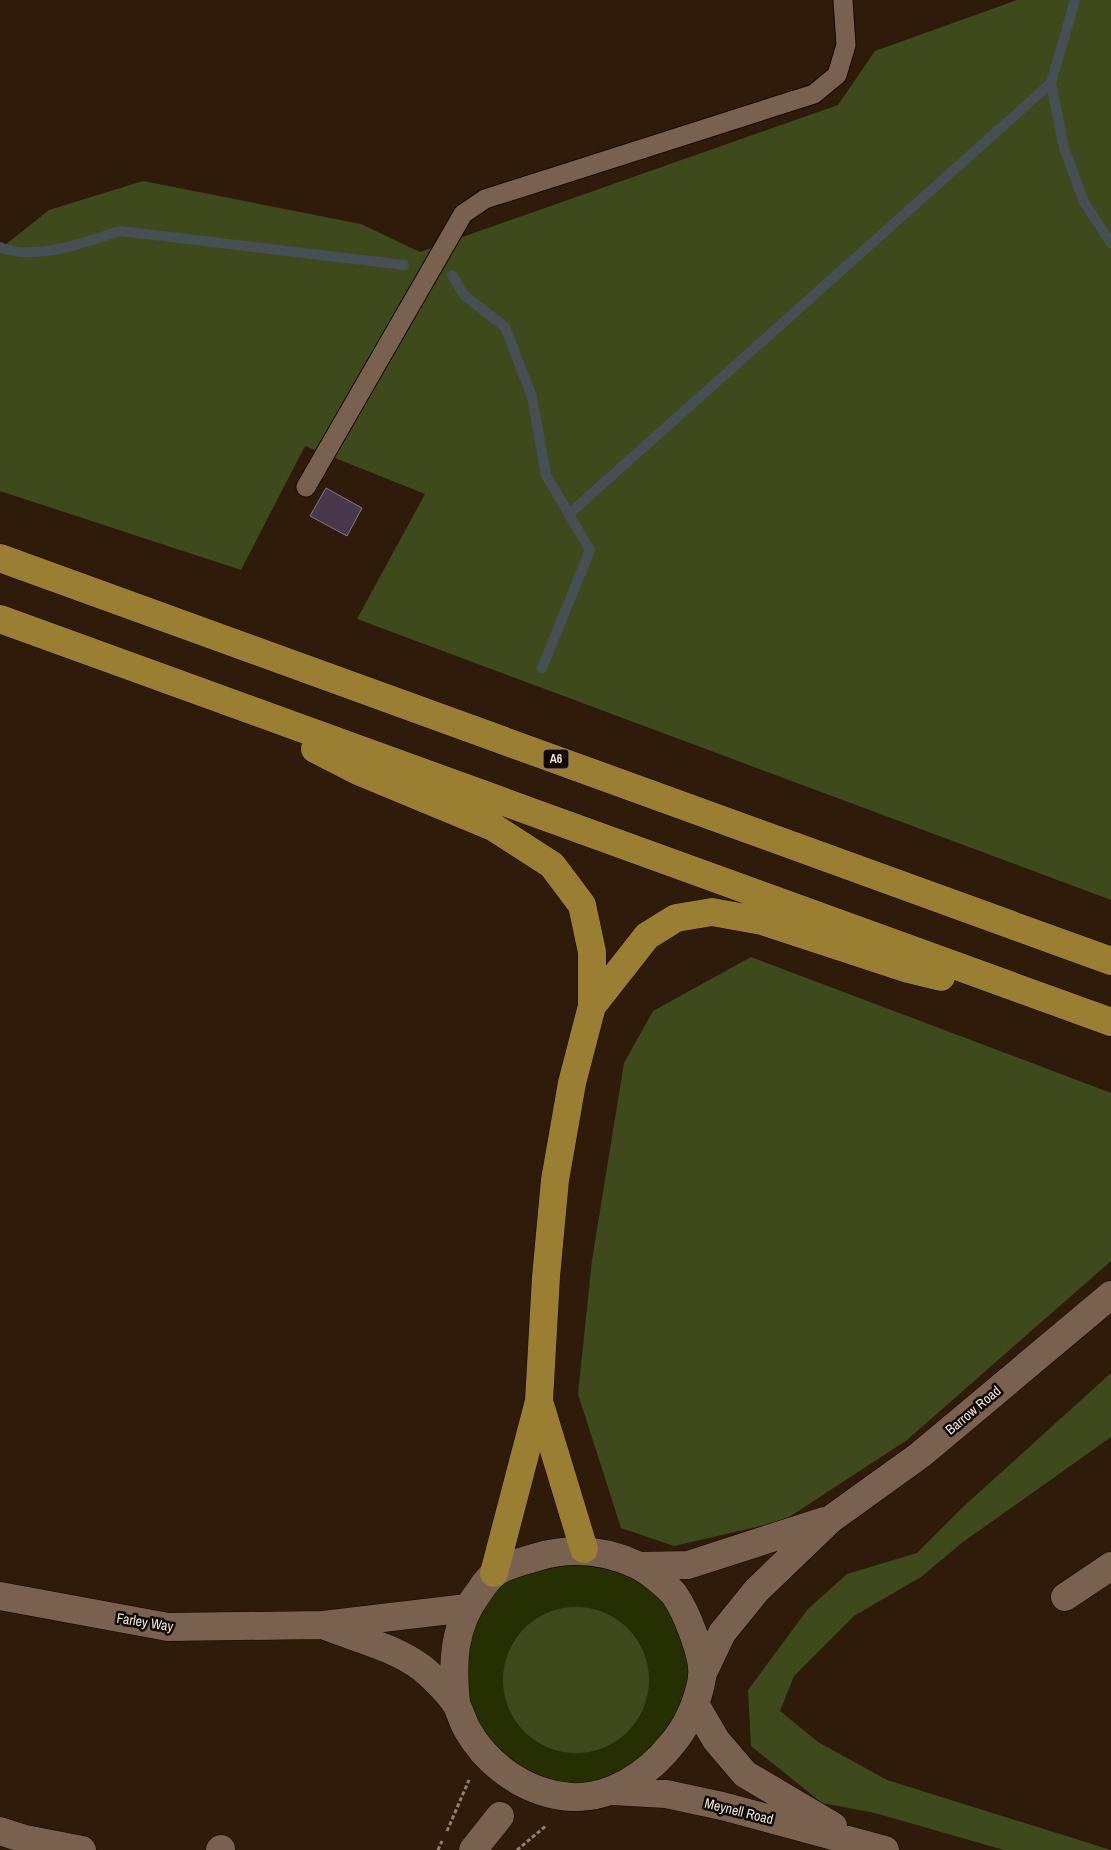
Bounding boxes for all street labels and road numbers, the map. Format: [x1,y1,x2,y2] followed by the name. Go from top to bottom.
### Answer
[544,750,568,769] road number: A6
[942,1382,1004,1438] street label: Barrow Road
[115,1609,175,1635] street label: Farley Way
[703,1794,775,1828] street label: Meynell Road

